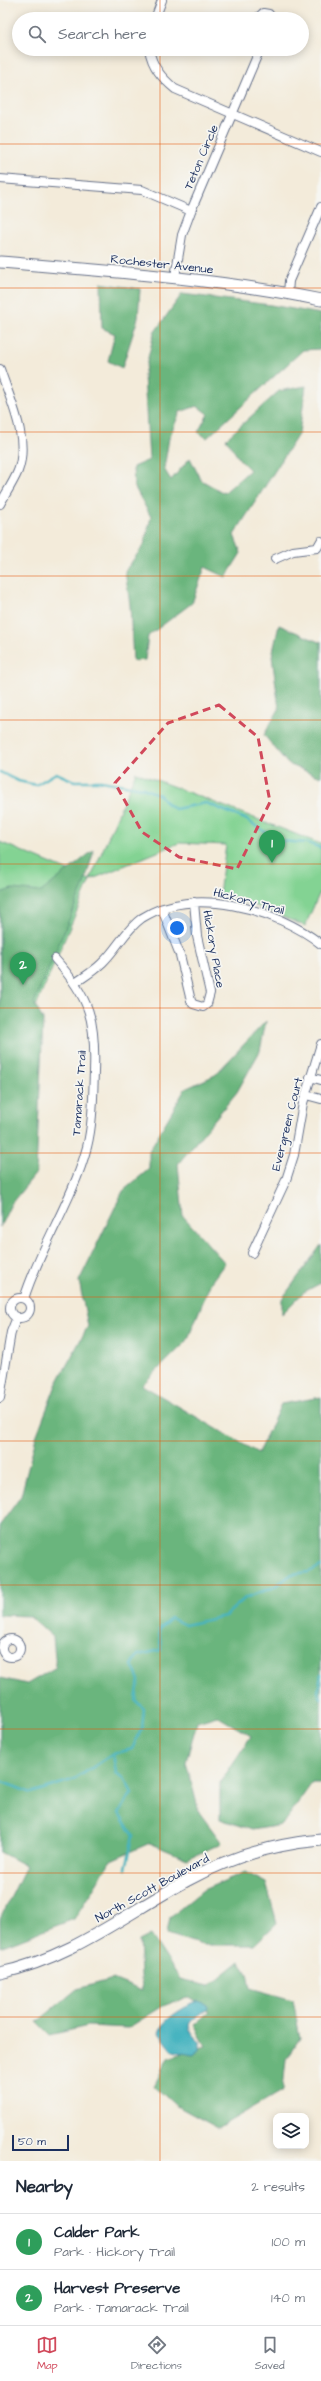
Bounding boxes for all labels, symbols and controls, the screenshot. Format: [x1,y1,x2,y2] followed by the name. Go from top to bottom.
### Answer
[12,12,309,56] search box
[26,23,48,45] icon: search
[58,24,147,45] text: Search here
[180,122,223,192] street label: Teton Circle
[110,251,215,278] street label: Rochester Avenue
[259,830,285,863] pin: 1
[211,884,286,920] street label: Hickory Trail
[197,909,229,990] street label: Hickory Place
[167,918,187,938] your location
[10,952,36,985] pin: 2
[68,1050,91,1136] street label: Tamarack Trail
[268,1075,308,1173] street label: Evergreen Court
[92,1850,212,1927] street label: North Scott Boulevard
[273,2113,309,2149] map controls
[273,2113,309,2149] button: layers
[12,2133,69,2152] scale bar
[18,2134,46,2149] text: 50 m
[16,2175,73,2199] text: Nearby
[251,2178,305,2196] text: 2 results
[54,2222,139,2243] text: Calder Park
[28,2233,30,2251] text: 1
[272,2233,305,2251] text: 100 m
[54,2243,175,2261] text: Park · Hickory Trail
[54,2278,180,2299] text: Harvest Preserve
[25,2289,33,2307] text: 2
[271,2289,305,2307] text: 140 m
[54,2299,189,2317] text: Park · Tamarack Trail
[36,2334,58,2373] tab: Map
[131,2334,182,2373] tab: Directions
[255,2334,285,2373] tab: Saved

